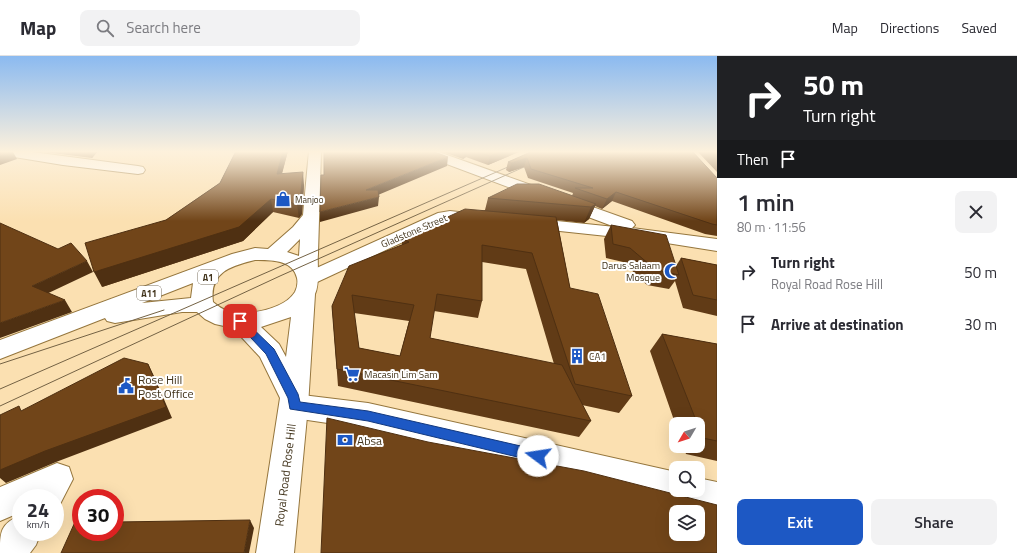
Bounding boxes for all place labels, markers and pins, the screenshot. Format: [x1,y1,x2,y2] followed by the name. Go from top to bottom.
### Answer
[274,190,292,208] shop icon: Manjoo
[295,193,324,206] place label: Manjoo
[602,258,660,285] place label: Darus Salaam Mosque
[663,262,681,280] mosque icon: Darus Salaam Mosque
[223,304,257,338] pin
[568,347,586,365] building icon: CA1
[589,349,606,364] place label: CA1
[343,365,361,383] supermarket icon: Macasin Lim Sam
[364,367,438,382] place label: Macasin Lim Sam
[138,370,194,403] place label: Rose Hill Post Office
[117,377,135,395] public building icon: Rose Hill Post Office
[336,431,354,449] bank icon: Absa
[357,431,382,450] place label: Absa

